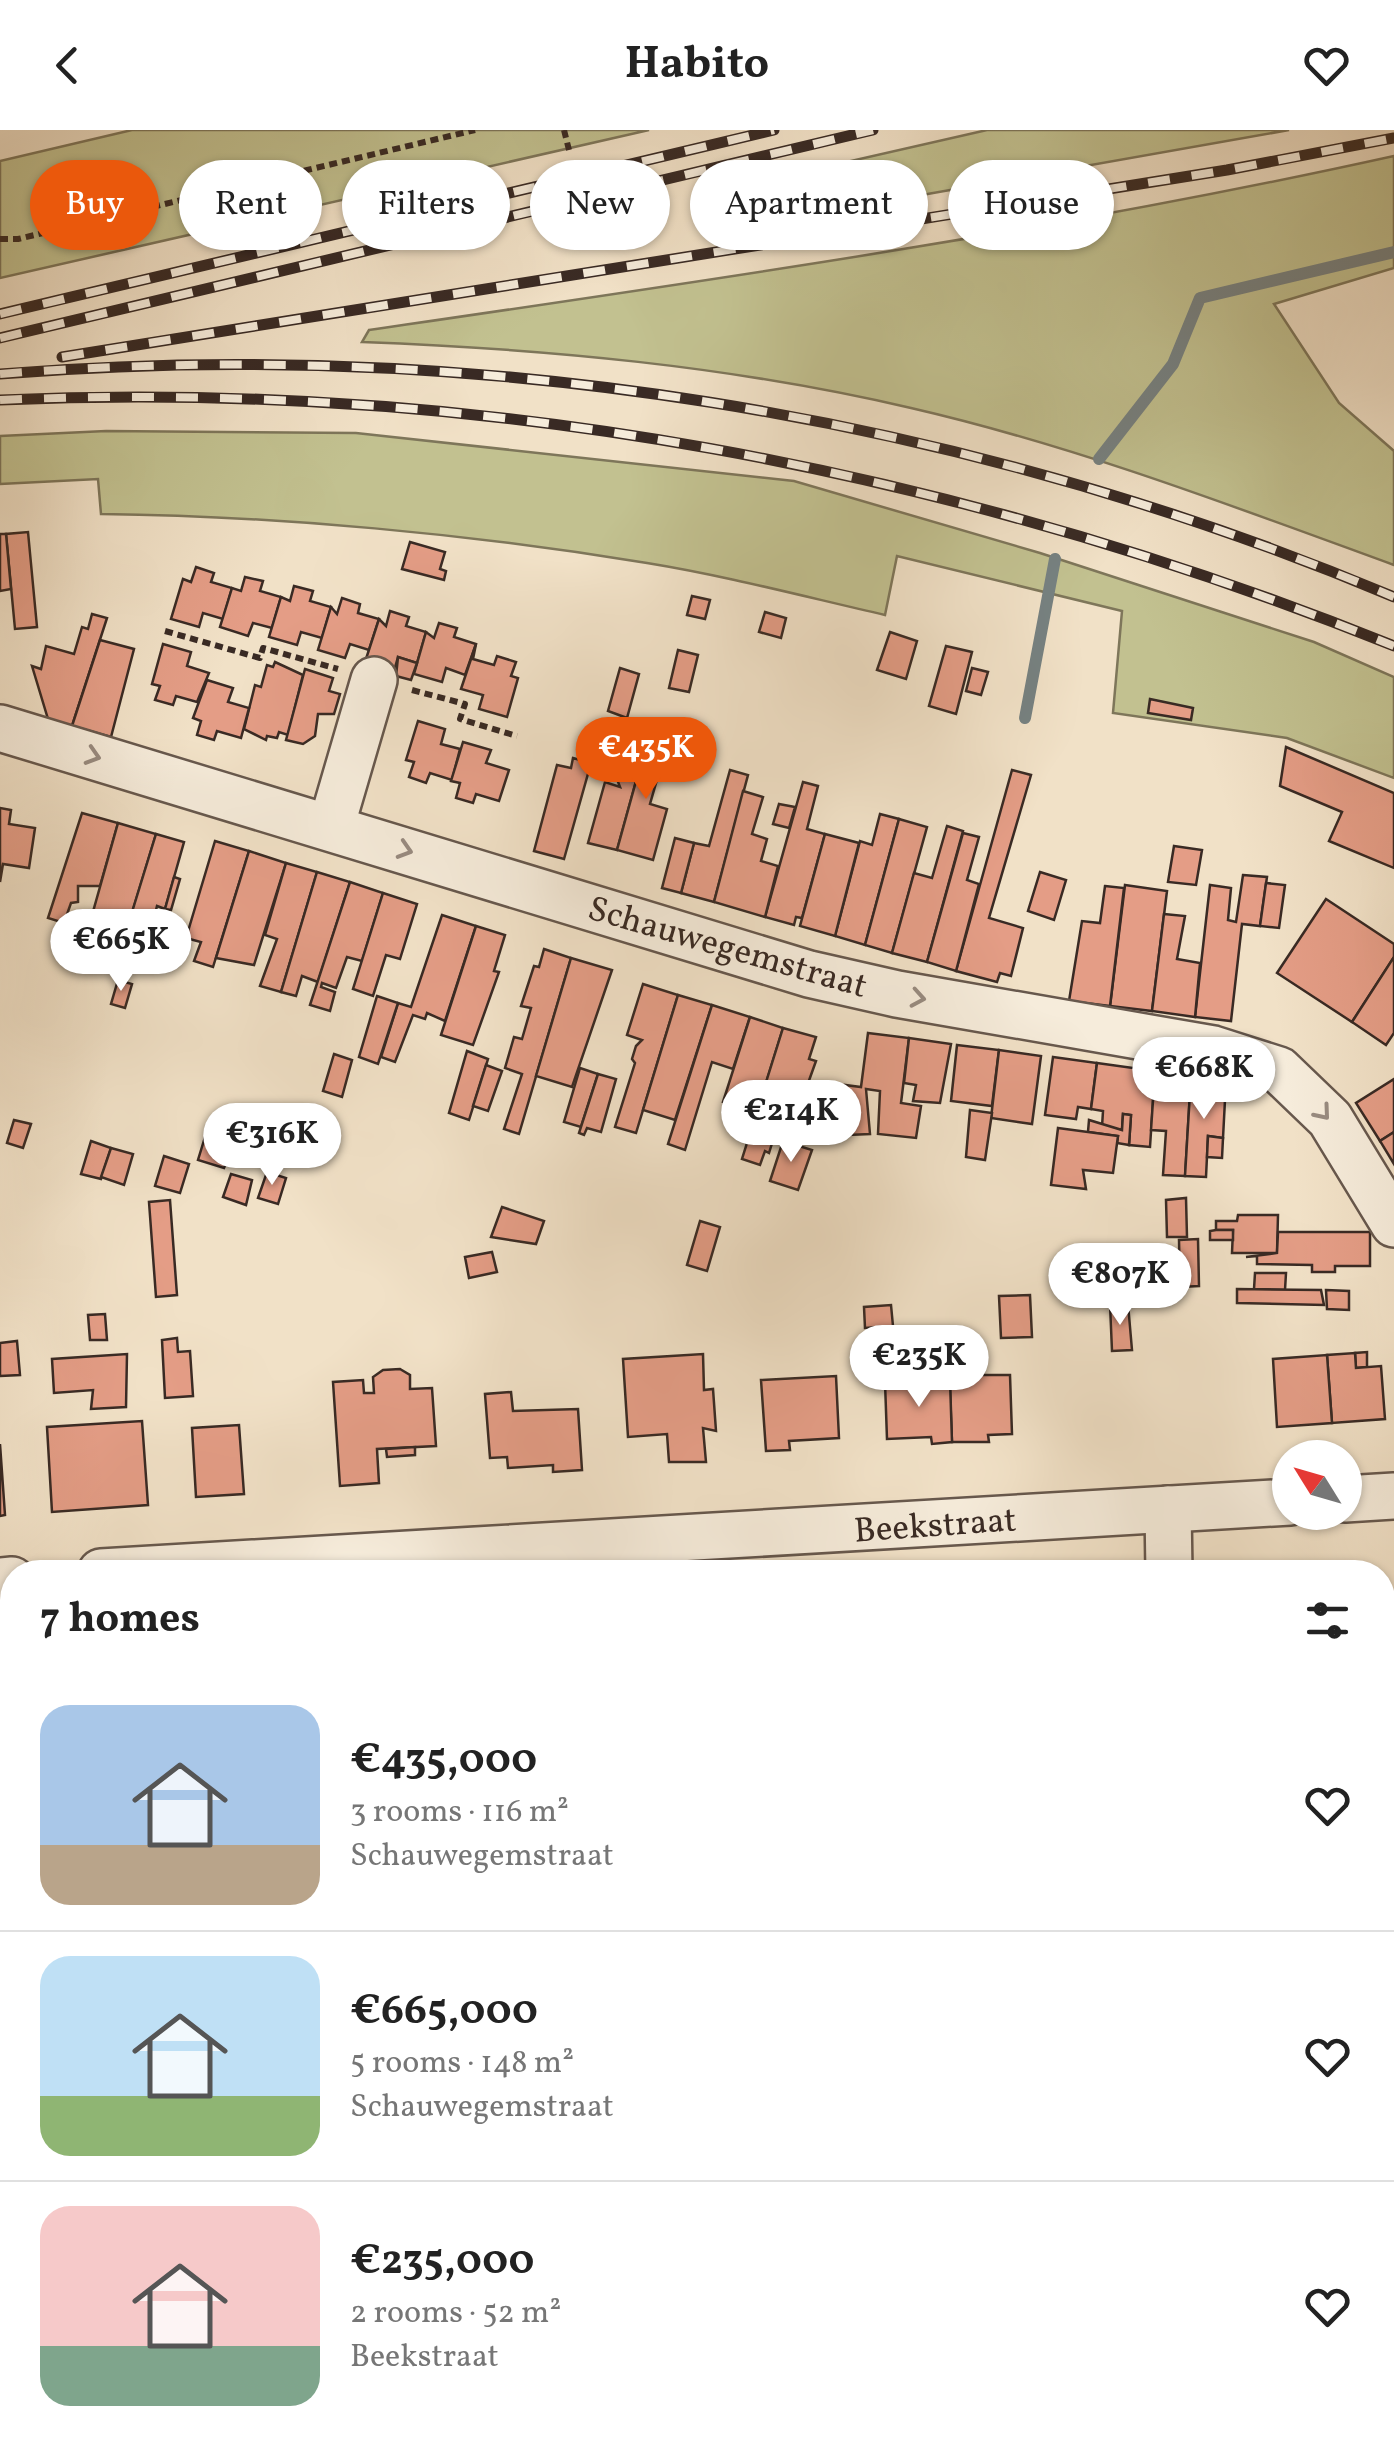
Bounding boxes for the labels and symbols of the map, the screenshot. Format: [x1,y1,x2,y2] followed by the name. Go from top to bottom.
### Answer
[576,717,716,802] pin: €435K
[84,744,101,765] one-way arrow
[395,838,412,858] one-way arrow
[582,886,872,1012] street label: Schauwegemstraat
[51,909,191,994] pin: €665K
[910,987,927,1008] one-way arrow
[1134,1037,1274,1122] pin: €668K
[721,1080,861,1165] pin: €214K
[1312,1101,1330,1119] one-way arrow
[202,1103,342,1188] pin: €316K
[1050,1243,1190,1328] pin: €807K
[849,1325,989,1410] pin: €235K
[1272,1440,1362,1530] north arrow
[852,1497,1018,1557] street label: Beekstraat

